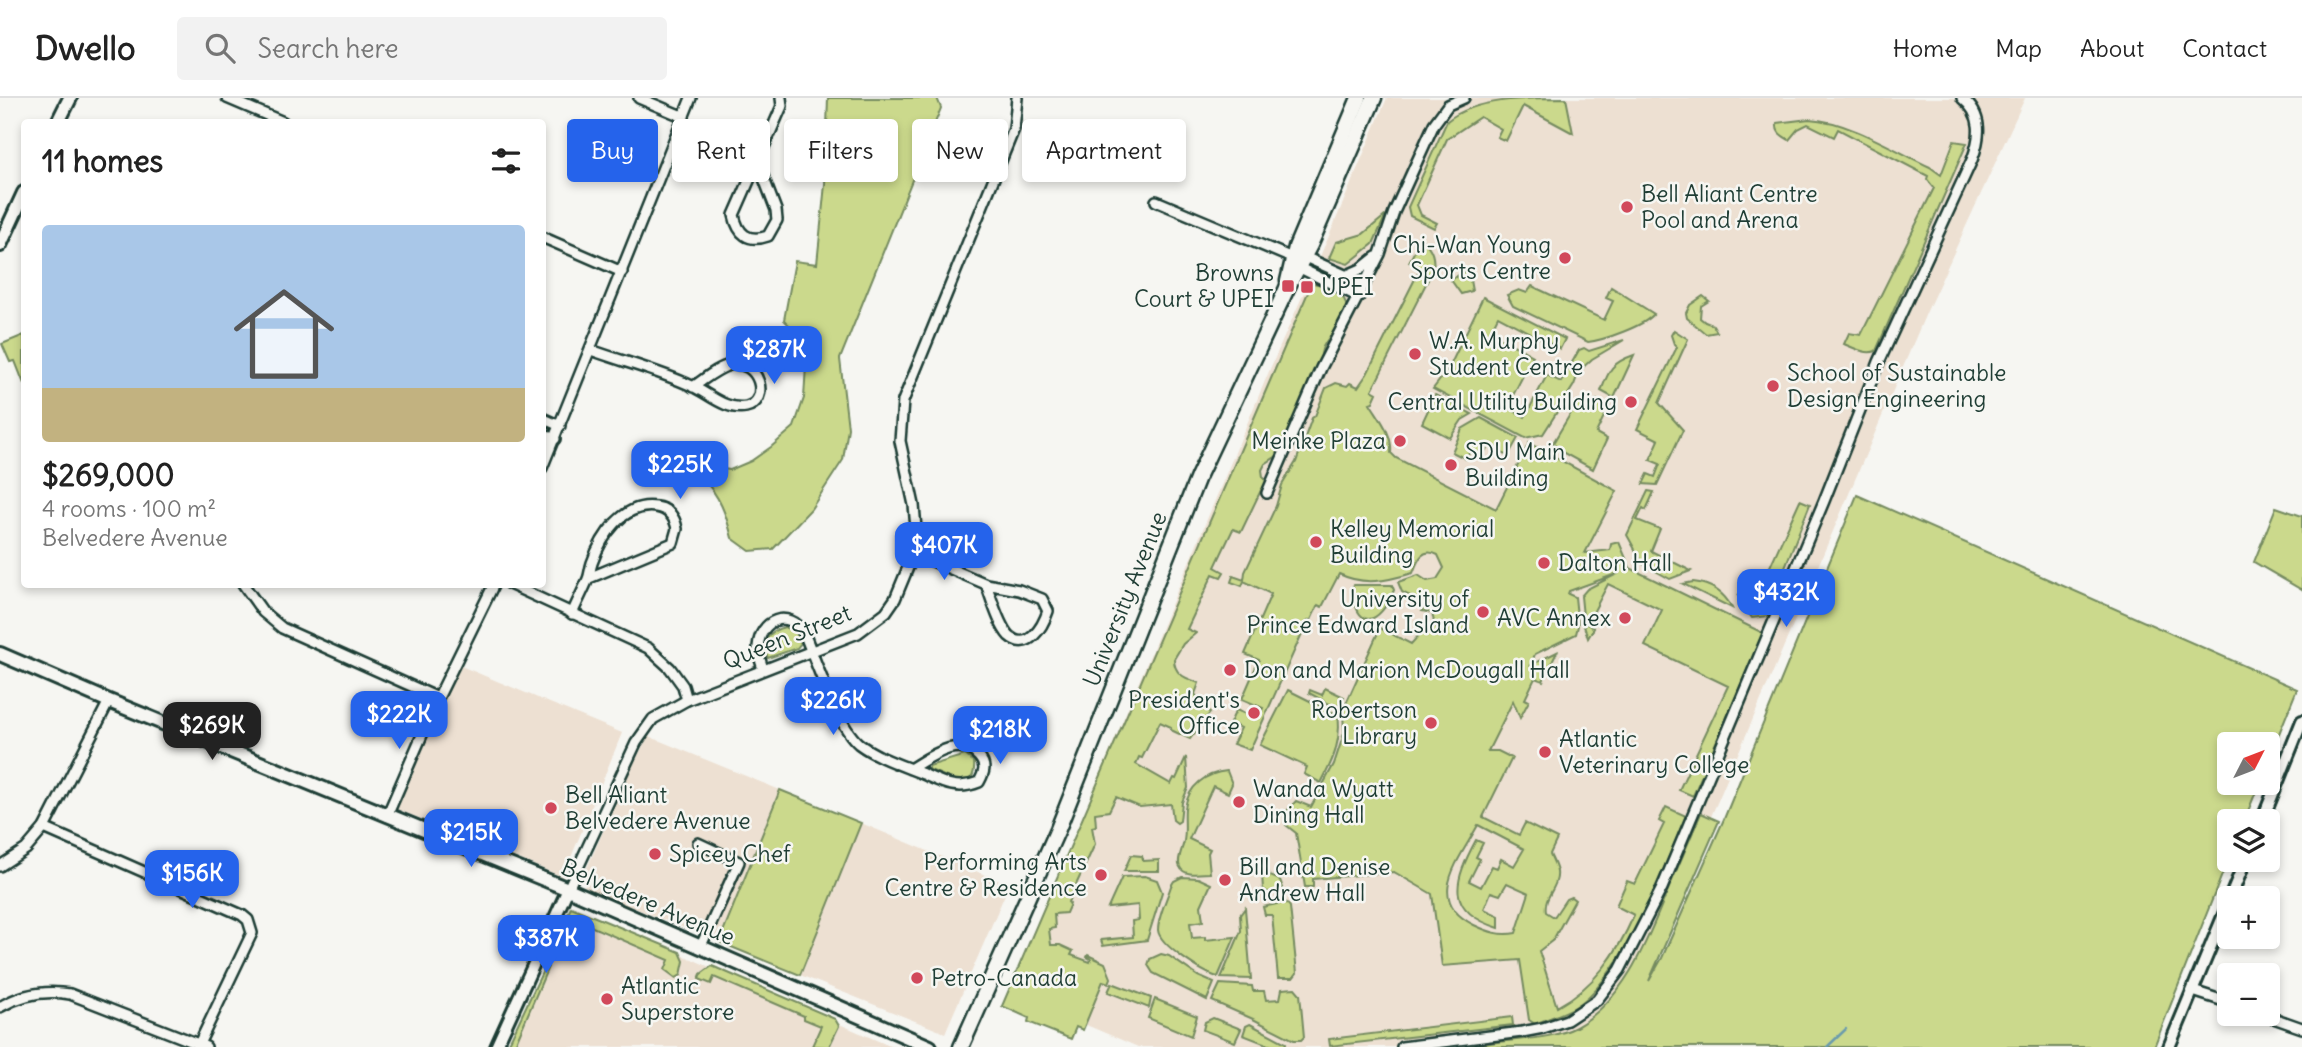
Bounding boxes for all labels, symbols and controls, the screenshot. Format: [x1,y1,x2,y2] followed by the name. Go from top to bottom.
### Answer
[177,17,667,80] search box
[35,27,135,69] text: Dwello
[201,29,239,67] icon: search
[257,32,398,65] text: Search here
[1893,33,1957,63] text: Home
[1995,33,2042,63] text: Map
[2080,33,2144,63] text: About
[2182,33,2267,63] text: Contact
[567,119,658,182] chip: Buy
[672,119,770,182] chip: Rent
[784,119,898,182] chip: Filters
[912,119,1008,182] chip: New
[1022,119,1186,182] chip: Apartment
[42,142,163,180] text: 11 homes
[487,142,525,180] icon: filters
[1641,179,1818,234] place label: Bell Aliant Centre Pool and Arena
[1619,199,1635,215] marker: Bell Aliant Centre Pool and Arena
[1392,230,1551,285] place label: Chi-Wan Young Sports Centre
[1557,250,1573,266] marker: Chi-Wan Young Sports Centre
[1134,258,1274,313] place label: Browns Court & UPEI
[221,271,347,397] icon: home
[1321,272,1374,301] place label: UPEI
[1280,278,1296,294] marker: Browns Court & UPEI
[1299,279,1315,295] marker: UPEI
[1429,326,1584,381] place label: W.A. Murphy Student Centre
[725,327,823,386] pin: $287K
[742,334,806,363] text: $287K
[1407,346,1423,362] marker: W.A. Murphy Student Centre
[1787,358,2006,413] place label: School of Sustainable Design Engineering
[1765,378,1781,394] marker: School of Sustainable Design Engineering
[1387,387,1617,416] place label: Central Utility Building
[1623,394,1639,410] marker: Central Utility Building
[1251,426,1386,455] place label: Meinke Plaza
[1392,433,1408,449] marker: Meinke Plaza
[1465,437,1565,492] place label: SDU Main Building
[631,442,729,501] pin: $225K
[647,449,713,478] text: $225K
[42,456,175,494] text: $269,000
[1443,457,1459,473] marker: SDU Main Building
[42,494,216,523] text: 4 rooms · 100 m²
[1076,507,1173,690] street label: University Avenue
[1330,514,1494,569] place label: Kelley Memorial Building
[895,522,993,582] pin: $407K
[42,523,228,552] text: Belvedere Avenue
[911,530,977,559] text: $407K
[1308,534,1324,550] marker: Kelley Memorial Building
[1558,548,1672,577] place label: Dalton Hall
[1536,555,1552,571] marker: Dalton Hall
[1737,570,1835,629] pin: $432K
[1753,577,1819,606] text: $432K
[1246,584,1469,639] place label: University of Prince Edward Island
[718,598,855,675] street label: Queen Street
[1497,603,1611,632] place label: AVC Annex
[1475,604,1491,620] marker: University of Prince Edward Island
[1617,610,1633,626] marker: AVC Annex
[1244,655,1570,684] place label: Don and Marion McDougall Hall
[1222,662,1238,678] marker: Don and Marion McDougall Hall
[784,678,882,737] pin: $226K
[800,685,866,714] text: $226K
[1128,685,1240,740] place label: President's Office
[350,692,448,751] pin: $222K
[1311,695,1417,750] place label: Robertson Library
[367,699,431,728] text: $222K
[163,702,261,762] pin: $269K
[1246,705,1262,721] marker: President's Office
[951,706,1049,766] pin: $218K
[179,710,245,739] text: $269K
[969,714,1031,743] text: $218K
[1423,715,1439,731] marker: Robertson Library
[1559,724,1749,779] place label: Atlantic Veterinary College
[2217,732,2280,794] north arrow
[2217,732,2280,1026] map controls
[1537,744,1553,760] marker: Atlantic Veterinary College
[1253,774,1394,829] place label: Wanda Wyatt Dining Hall
[565,780,751,835] place label: Bell Aliant Belvedere Avenue
[1231,794,1247,810] marker: Wanda Wyatt Dining Hall
[543,800,559,816] marker: Bell Aliant Belvedere Avenue
[2217,809,2280,872] button: layers
[422,810,520,869] pin: $215K
[440,817,502,846] text: $215K
[669,839,791,868] place label: Spicey Chef
[647,846,663,862] marker: Spicey Chef
[885,847,1087,902] place label: Performing Arts Centre & Residence
[143,850,241,910] pin: $156K
[557,852,739,951] street label: Belvedere Avenue
[1239,852,1390,907] place label: Bill and Denise Andrew Hall
[161,858,223,887] text: $156K
[1093,867,1109,883] marker: Performing Arts Centre & Residence
[1217,872,1233,888] marker: Bill and Denise Andrew Hall
[2217,886,2280,949] button: +
[497,916,595,975] pin: $387K
[514,923,578,952] text: $387K
[931,963,1077,992] place label: Petro-Canada
[2217,963,2280,1026] button: −
[909,970,925,986] marker: Petro-Canada
[621,971,734,1026] place label: Atlantic Superstore
[599,991,615,1007] marker: Atlantic Superstore

